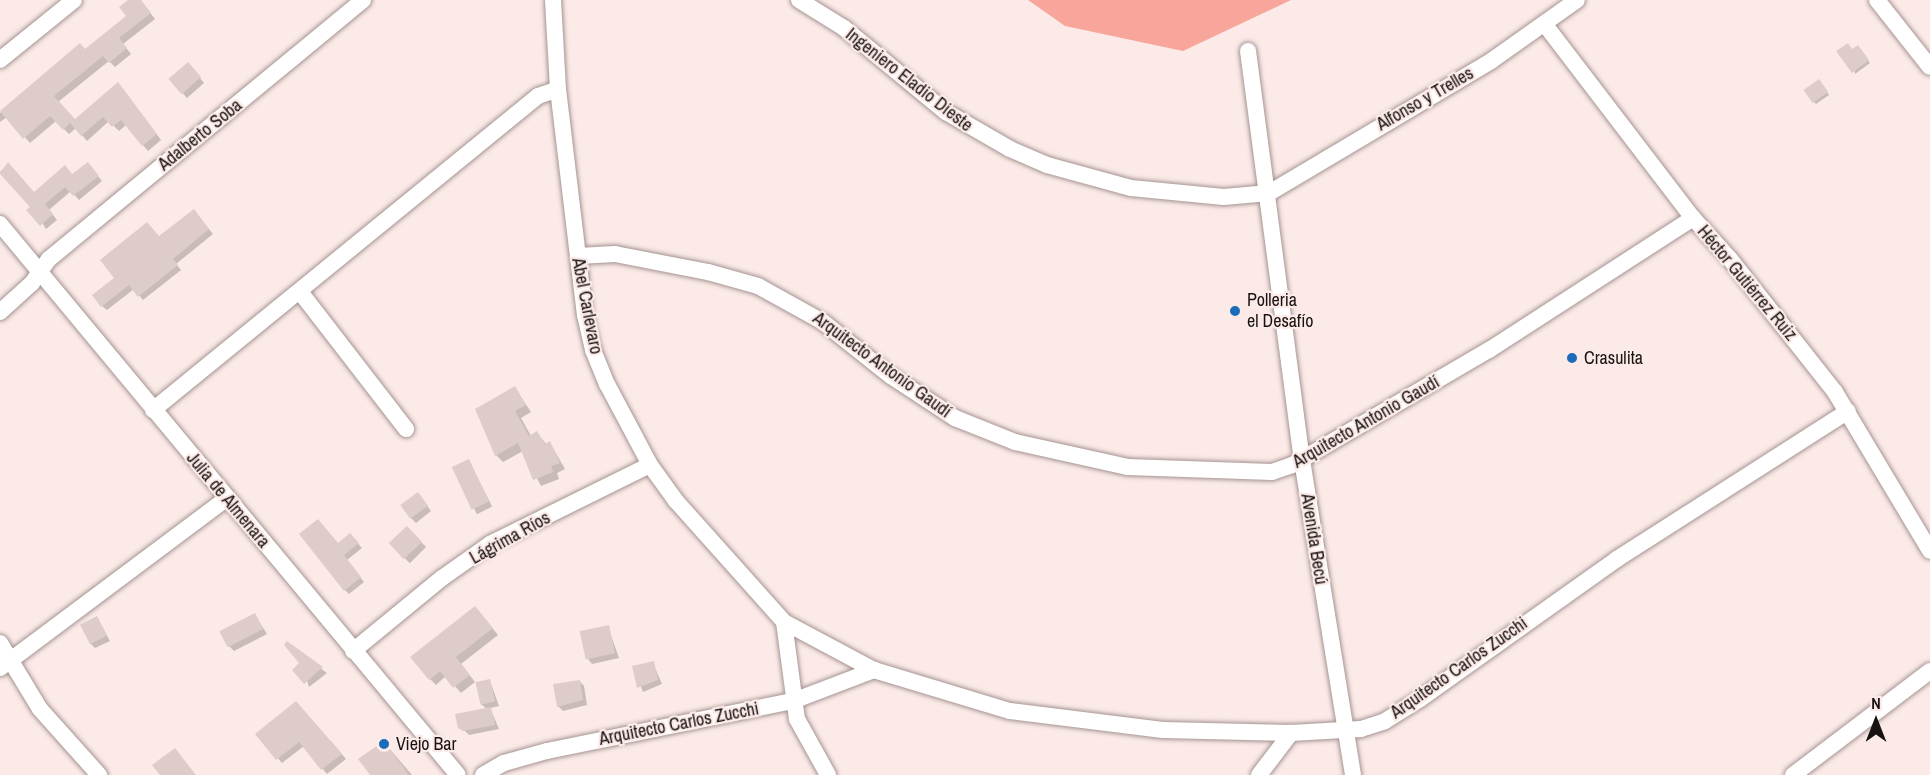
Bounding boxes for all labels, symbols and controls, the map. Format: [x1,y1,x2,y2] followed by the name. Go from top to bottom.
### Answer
[841,24,977,136] street label: Ingeniero Eladio Dieste
[1373,63,1477,135] street label: Alfonso y Trelles
[154,95,246,175] street label: Adalberto Soba
[1693,221,1801,345] street label: Héctor Gutiérrez Ruiz
[567,256,607,356] street label: Abel Carlevaro
[1247,290,1313,332] place label: Polleria el Desafío
[1228,304,1242,318] marker: Polleria el Desafío
[808,307,956,423] street label: Arquitecto Antonio Gaudí
[1584,347,1643,369] place label: Crasulita
[1565,351,1579,365] marker: Crasulita
[1288,371,1444,473] street label: Arquitecto Antonio Gaudí
[181,447,275,553] street label: Julia de Almenara
[1296,492,1332,586] street label: Avenida Becú
[466,507,554,569] street label: Lágrima Ríos
[1386,613,1532,723] street label: Arquitecto Carlos Zucchi
[1846,691,1906,751] north arrow
[1871,692,1881,714] text: N
[597,698,761,750] street label: Arquitecto Carlos Zucchi
[396,733,456,755] place label: Viejo Bar
[377,737,391,751] marker: Viejo Bar

